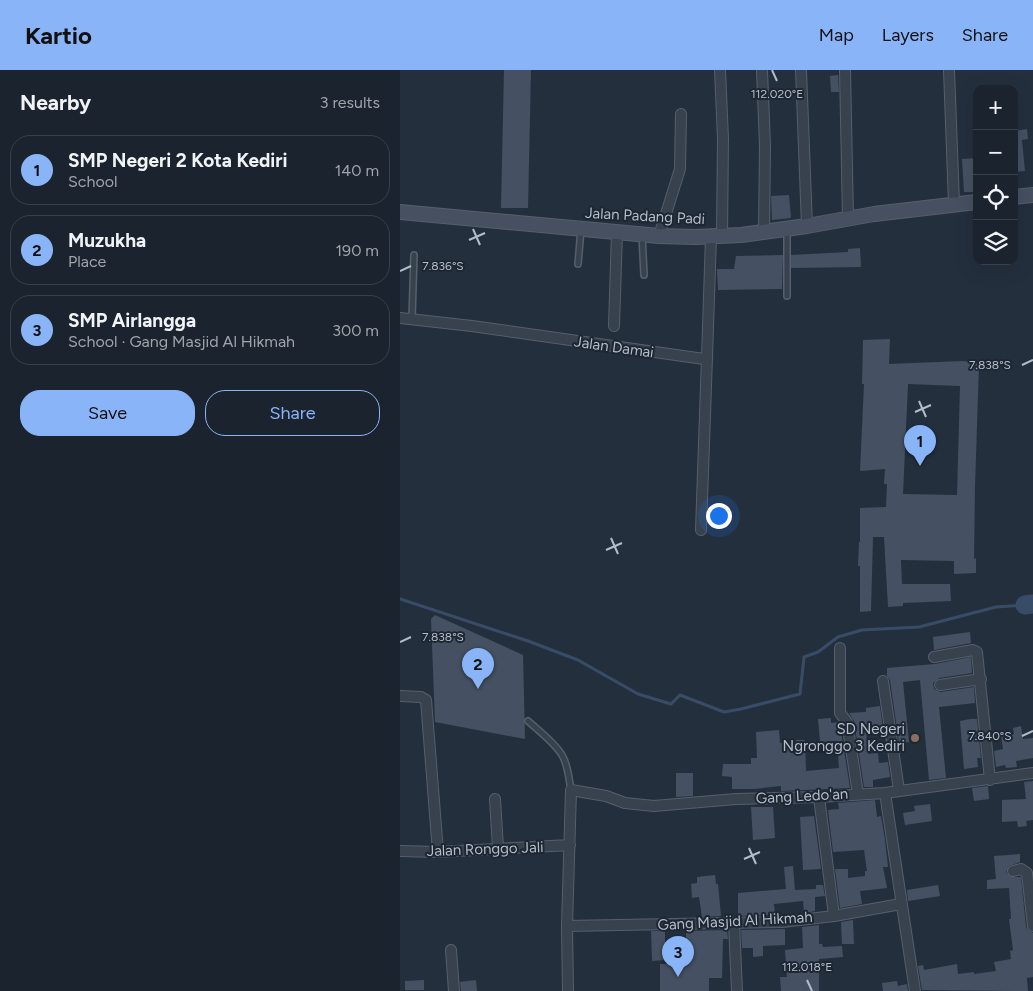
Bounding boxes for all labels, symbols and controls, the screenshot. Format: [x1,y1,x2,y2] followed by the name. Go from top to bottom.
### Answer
[25,21,92,50] text: Kartio
[819,24,854,46] text: Map
[882,24,934,46] text: Layers
[962,24,1008,46] text: Share
[973,85,1018,265] map controls
[973,85,1018,130] button: +
[751,87,803,101] text: 112.020°E
[20,90,91,115] text: Nearby
[320,93,380,112] text: 3 results
[973,130,1018,175] button: −
[68,149,288,172] text: SMP Negeri 2 Kota Kediri
[34,161,40,180] text: 1
[335,161,379,180] text: 140 m
[68,172,118,191] text: School
[973,175,1018,220] button: locate
[584,204,706,228] street label: Jalan Padang Padi
[973,220,1018,265] button: layers
[68,229,146,252] text: Muzukha
[32,241,42,260] text: 2
[336,241,379,260] text: 190 m
[68,252,106,271] text: Place
[422,259,464,273] text: 7.836°S
[68,309,196,332] text: SMP Airlangga
[33,321,41,340] text: 3
[332,321,379,340] text: 300 m
[68,332,295,351] text: School · Gang Masjid Al Hikmah
[573,333,655,361] street label: Jalan Damai
[969,358,1011,372] text: 7.838°S
[20,390,195,436] button: Save
[205,390,380,436] button: Share
[904,425,936,466] pin: 1
[706,503,732,529] your location
[422,630,464,644] text: 7.838°S
[462,648,494,689] pin: 2
[783,720,905,755] place label: SD Negeri Ngronggo 3 Kediri
[968,729,1012,743] text: 7.840°S
[909,732,921,744] marker: SD Negeri Ngronggo 3 Kediri
[755,785,849,807] street label: Gang Ledo'an
[426,838,544,860] street label: Jalan Ronggo Jali
[657,908,813,934] street label: Gang Masjid Al Hikmah
[662,936,694,977] pin: 3
[782,960,832,974] text: 112.018°E

